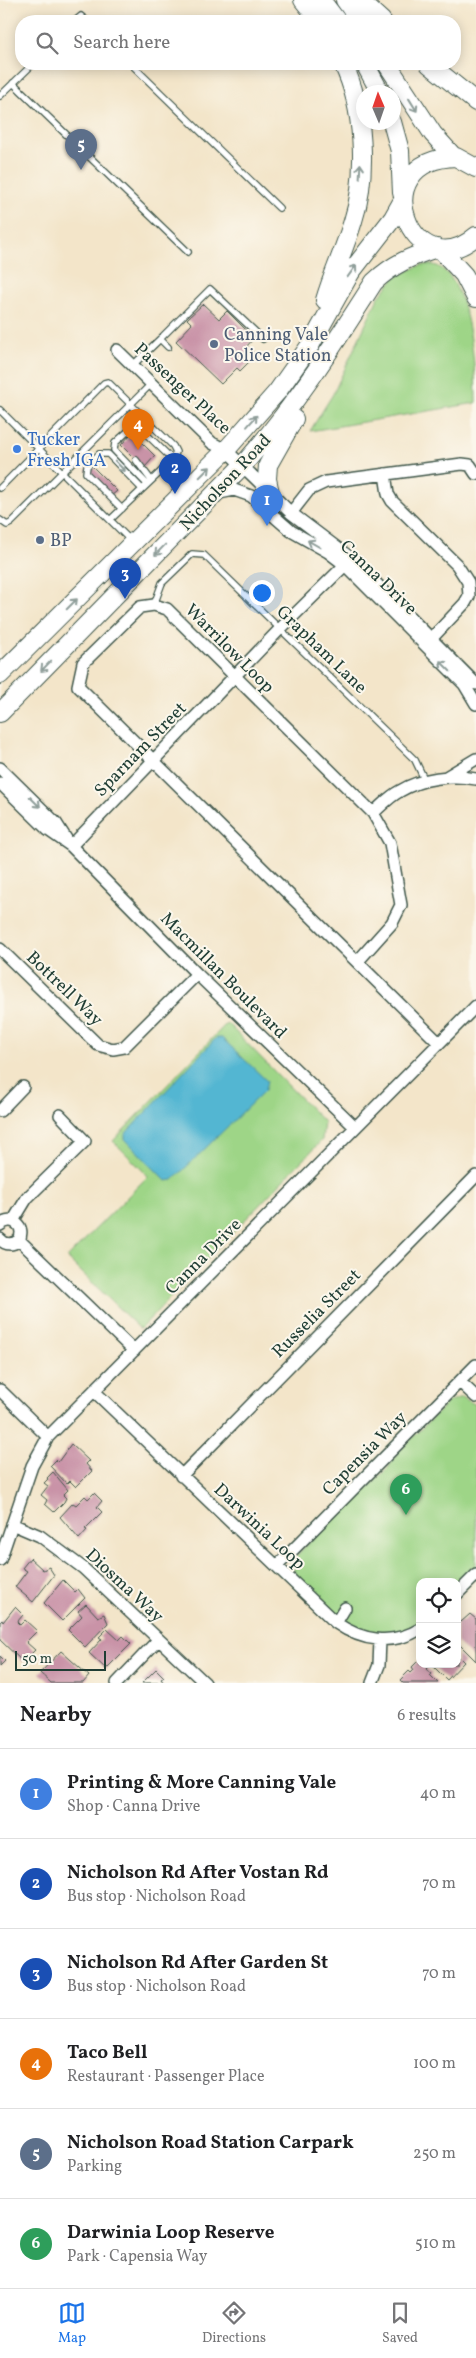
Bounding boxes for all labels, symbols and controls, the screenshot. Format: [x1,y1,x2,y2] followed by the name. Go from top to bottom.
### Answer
[15,15,461,70] search box
[33,29,61,57] icon: search
[73,30,170,56] text: Search here
[356,85,401,130] north arrow
[408,98,418,112] one-way arrow
[65,129,97,170] pin: 5
[356,163,365,179] one-way arrow
[347,264,357,278] one-way arrow
[224,323,332,369] place label: Canning Vale Police Station
[128,338,236,441] street label: Passenger Place
[208,338,220,350] marker: Canning Vale Police Station
[122,409,154,450] pin: 4
[246,415,257,428] one-way arrow
[27,428,107,474] place label: Tucker Fresh IGA
[175,429,278,537] street label: Nicholson Road
[11,443,23,455] marker: Tucker Fresh IGA
[159,453,191,494] pin: 2
[114,460,126,472] one-way arrow
[199,465,211,478] one-way arrow
[251,485,283,526] pin: 1
[50,529,72,554] place label: BP
[34,534,46,546] marker: BP
[334,535,422,621] street label: Canna Drive
[308,538,322,548] one-way arrow
[154,544,166,556] one-way arrow
[109,558,141,599] pin: 3
[249,580,275,606] your location
[66,598,78,610] one-way arrow
[179,599,279,699] street label: Warrilow Loop
[270,600,372,700] street label: Grapham Lane
[40,660,52,672] one-way arrow
[439,660,452,672] one-way arrow
[89,697,193,803] street label: Sparnam Street
[29,796,41,808] one-way arrow
[154,907,292,1045] street label: Macmillan Boulevard
[20,946,108,1032] street label: Bottrell Way
[160,1213,248,1301] street label: Canna Drive
[267,1264,367,1364] street label: Russelia Street
[317,1406,413,1502] street label: Capensia Way
[390,1474,422,1515] pin: 6
[208,1478,310,1576] street label: Darwinia Loop
[79,1543,169,1629] street label: Diosma Way
[416,1578,461,1668] map controls
[416,1578,461,1623] button: locate
[416,1623,461,1668] button: layers
[15,1648,106,1671] scale bar
[22,1650,52,1669] text: 50 m
[20,1701,91,1730] text: Nearby
[397,1705,456,1727] text: 6 results
[67,1770,336,1796] text: Printing & More Canning Vale
[33,1783,39,1805] text: 1
[420,1783,456,1805] text: 40 m
[67,1796,200,1818] text: Shop · Canna Drive
[67,1860,328,1886] text: Nicholson Rd After Vostan Rd
[32,1873,40,1895] text: 2
[422,1873,456,1895] text: 70 m
[67,1886,246,1908] text: Bus stop · Nicholson Road
[67,1950,328,1976] text: Nicholson Rd After Garden St
[32,1963,40,1985] text: 3
[422,1963,456,1985] text: 70 m
[67,1976,246,1998] text: Bus stop · Nicholson Road
[67,2040,147,2066] text: Taco Bell
[31,2053,41,2075] text: 4
[413,2053,456,2075] text: 100 m
[67,2066,265,2088] text: Restaurant · Passenger Place
[67,2130,354,2156] text: Nicholson Road Station Carpark
[32,2143,40,2165] text: 5
[413,2143,456,2165] text: 250 m
[67,2156,122,2178] text: Parking
[67,2220,274,2246] text: Darwinia Loop Reserve
[32,2233,40,2255] text: 6
[415,2233,456,2255] text: 510 m
[67,2246,207,2268] text: Park · Capensia Way
[58,2299,86,2348] tab: Map
[202,2299,266,2348] tab: Directions
[382,2299,418,2348] tab: Saved

